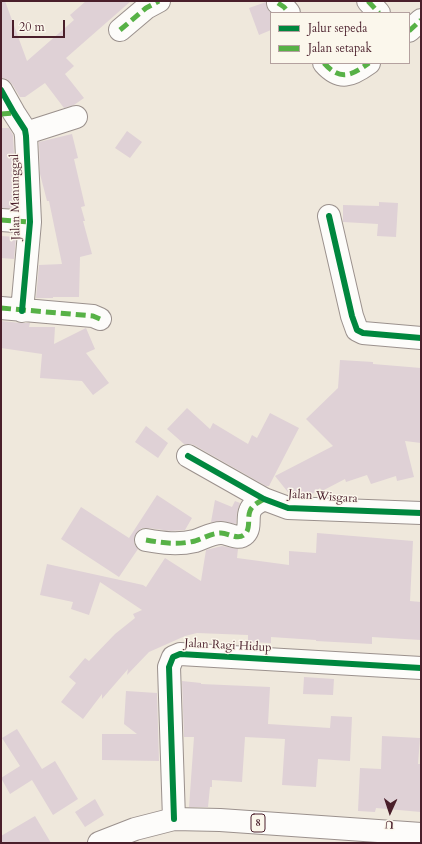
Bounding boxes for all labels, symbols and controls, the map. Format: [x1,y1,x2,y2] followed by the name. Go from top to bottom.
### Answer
[14,12,67,38] scale bar
[270,12,410,64] legend
[19,19,45,35] text: 20 m
[308,20,367,36] text: Jalur sepeda
[308,40,372,56] text: Jalan setapak
[8,154,24,240] street label: Jalan Manunggal
[288,487,358,507] street label: Jalan Wisgara
[184,637,272,655] street label: Jalan Ragi Hidup
[370,792,410,832] north arrow
[251,814,265,832] road number: 8
[384,817,394,832] text: U

